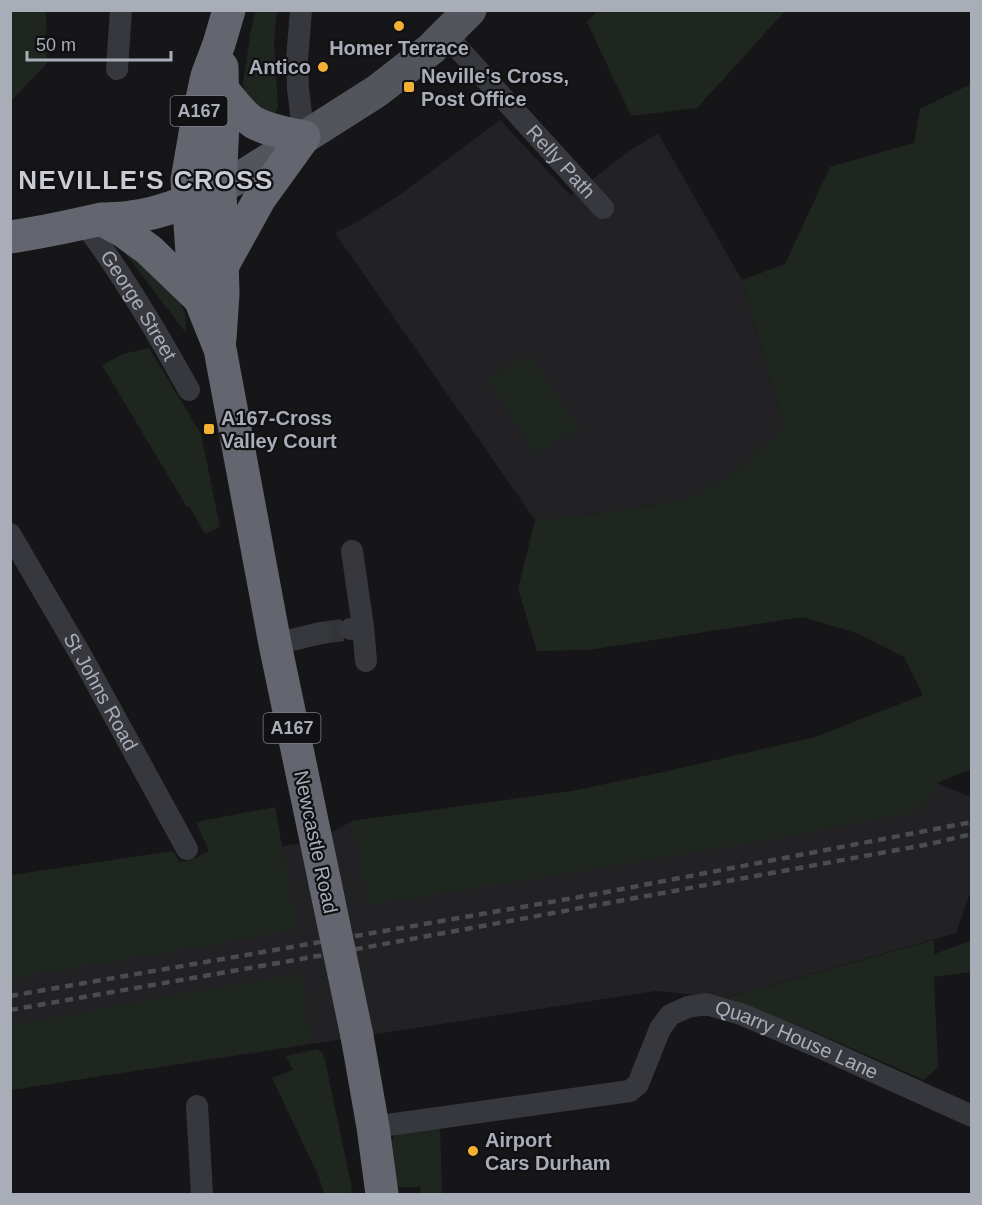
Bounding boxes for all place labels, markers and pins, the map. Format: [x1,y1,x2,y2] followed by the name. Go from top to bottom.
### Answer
[392,19,406,33] marker: Homer Terrace
[329,37,469,59] place label: Homer Terrace
[249,56,311,78] place label: Antico
[316,60,330,74] marker: Antico
[421,65,569,110] place label: Neville's Cross, Post Office
[402,80,416,94] marker: Neville's Cross, Post Office
[221,407,337,452] place label: A167-Cross Valley Court
[202,422,216,436] marker: A167-Cross Valley Court
[485,1129,611,1174] place label: Airport Cars Durham
[466,1144,480,1158] marker: Airport Cars Durham

